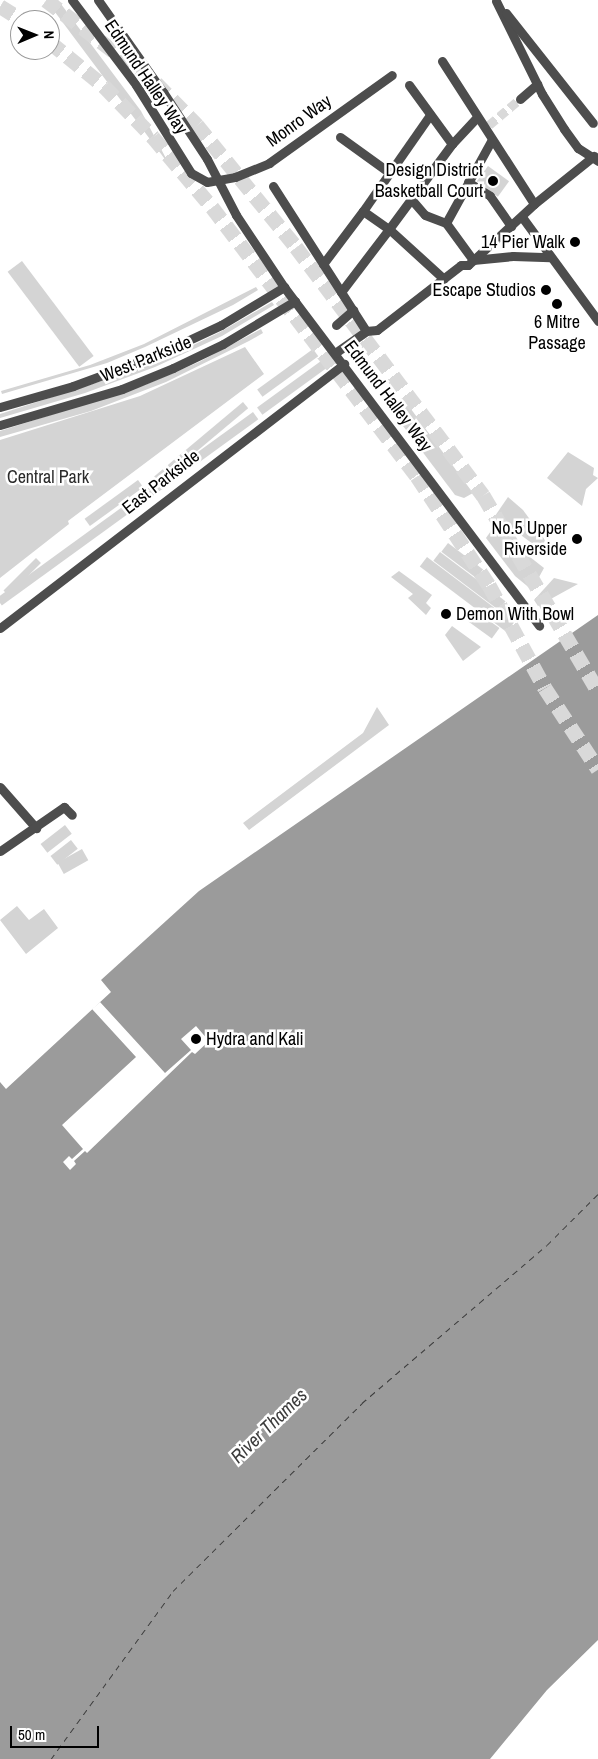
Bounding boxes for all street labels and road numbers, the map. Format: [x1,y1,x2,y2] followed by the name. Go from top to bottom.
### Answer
[100,16,192,138] street label: Edmund Halley Way
[262,90,336,152] street label: Monro Way
[98,331,194,387] street label: West Parkside
[339,336,437,456] street label: Edmund Halley Way
[118,445,204,519] street label: East Parkside

